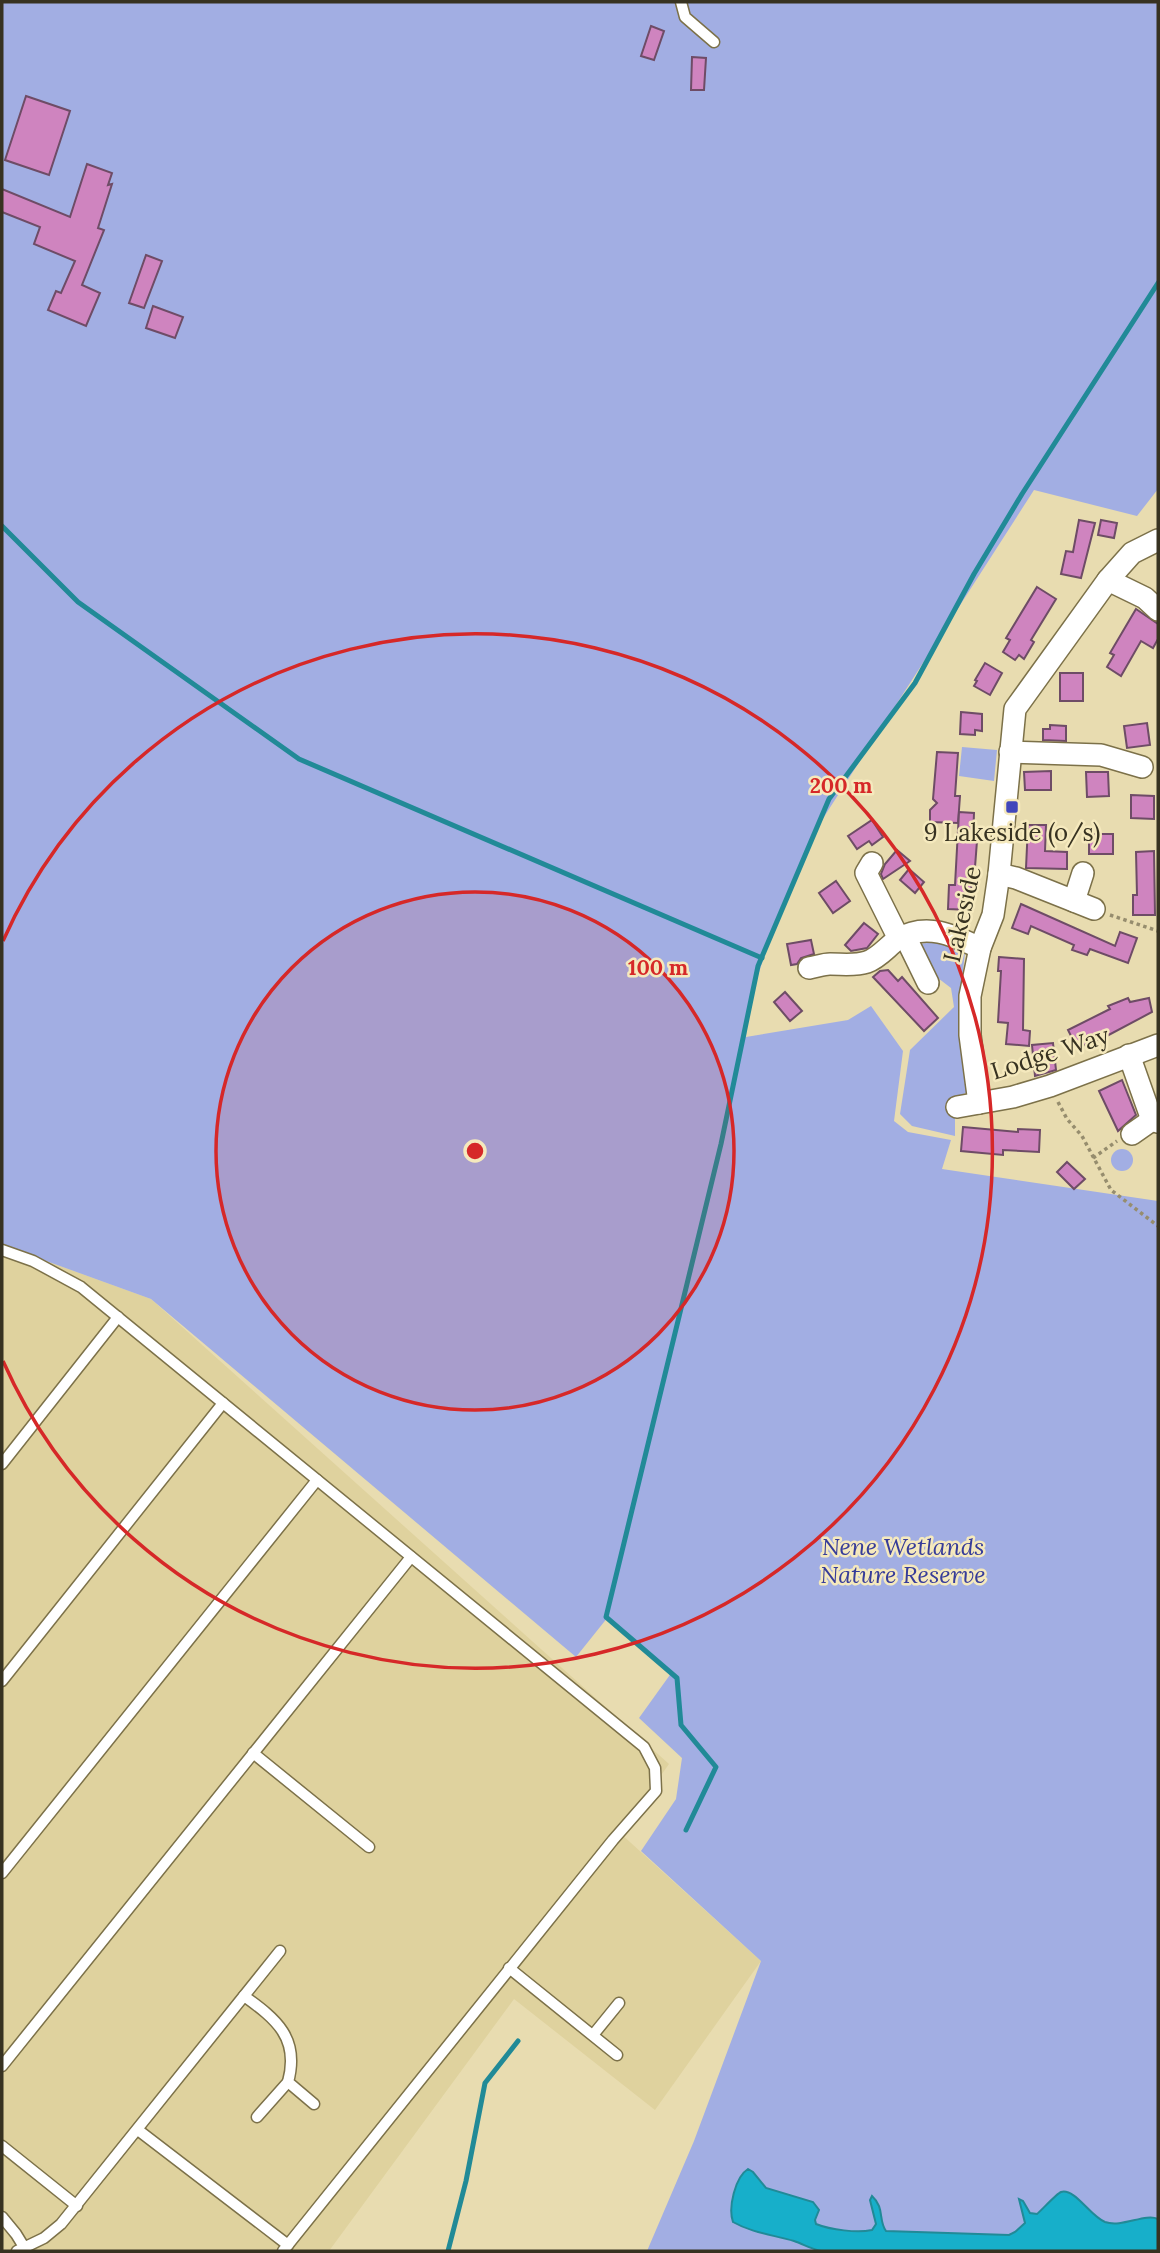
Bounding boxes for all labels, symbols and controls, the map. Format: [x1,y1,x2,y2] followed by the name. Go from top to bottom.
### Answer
[810,772,872,799] text: 200 m
[1004,799,1020,815] marker: 9 Lakeside (o/s)
[924,817,1100,848] place label: 9 Lakeside (o/s)
[936,863,988,965] street label: Lakeside
[628,954,688,981] text: 100 m
[987,1019,1113,1087] street label: Lodge Way
[463,1139,487,1163] centre of rings
[820,1531,986,1590] park label: Nene Wetlands Nature Reserve

